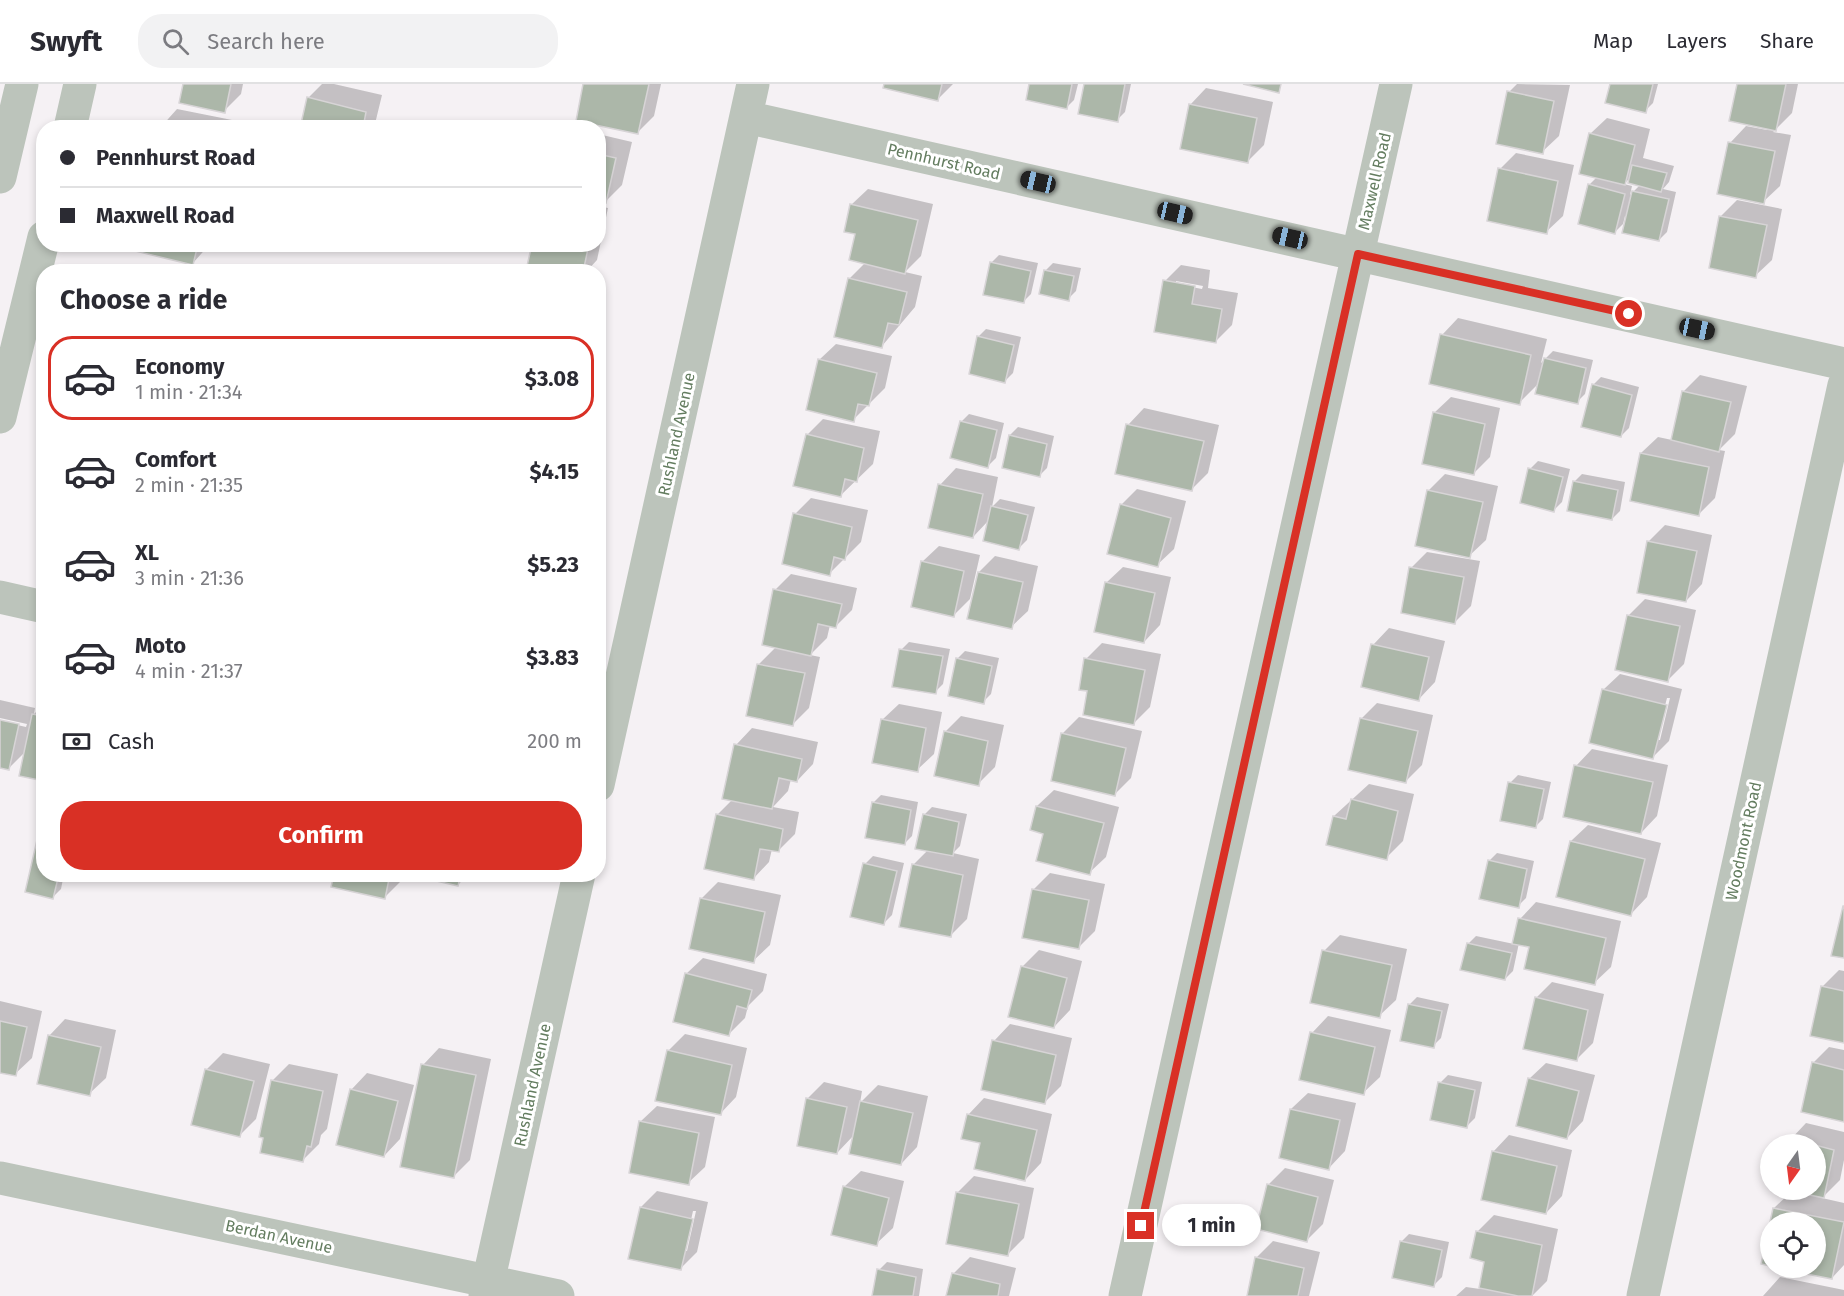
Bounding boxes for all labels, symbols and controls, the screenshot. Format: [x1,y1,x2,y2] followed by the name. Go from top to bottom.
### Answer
[138,14,558,68] search box
[30,25,102,58] text: Swyft
[159,25,192,58] icon: search
[207,28,325,55] text: Search here
[1593,28,1633,54] text: Map
[1666,28,1727,54] text: Layers
[1760,28,1814,54] text: Share
[1354,130,1395,232] street label: Maxwell Road
[886,139,1002,184] street label: Pennhurst Road
[96,144,255,171] text: Pennhurst Road
[1018,169,1058,195] car
[1155,200,1195,226] car
[96,202,235,229] text: Maxwell Road
[1270,225,1310,251] car
[60,284,227,316] text: Choose a ride
[1615,300,1642,327] route start
[1678,316,1716,342] car
[63,351,117,405] icon: car
[135,353,224,380] text: Economy
[525,365,579,392] text: $3.08
[654,371,699,497] street label: Rushland Avenue
[135,380,242,404] text: 1 min · 21:34
[63,444,117,498] icon: car
[135,446,216,473] text: Comfort
[529,458,579,485] text: $4.15
[135,473,243,497] text: 2 min · 21:35
[63,537,117,591] icon: car
[135,539,159,566] text: XL
[527,551,579,578] text: $5.23
[135,566,244,590] text: 3 min · 21:36
[63,630,117,684] icon: car
[135,632,186,659] text: Moto
[526,644,579,671] text: $3.83
[135,659,243,683] text: 4 min · 21:37
[60,725,93,758] icon: cash
[108,728,155,755] text: Cash
[527,729,582,753] text: 200 m
[1722,780,1765,902] street label: Woodmont Road
[60,801,582,870] button: Confirm
[510,1022,555,1148] street label: Rushland Avenue
[1760,1134,1826,1200] north arrow
[1760,1134,1826,1278] map controls
[1162,1205,1261,1247] callout: 1 min
[1127,1212,1154,1239] route end
[1760,1212,1826,1278] button: locate
[1187,1213,1236,1237] text: 1 min
[224,1216,334,1257] street label: Berdan Avenue

